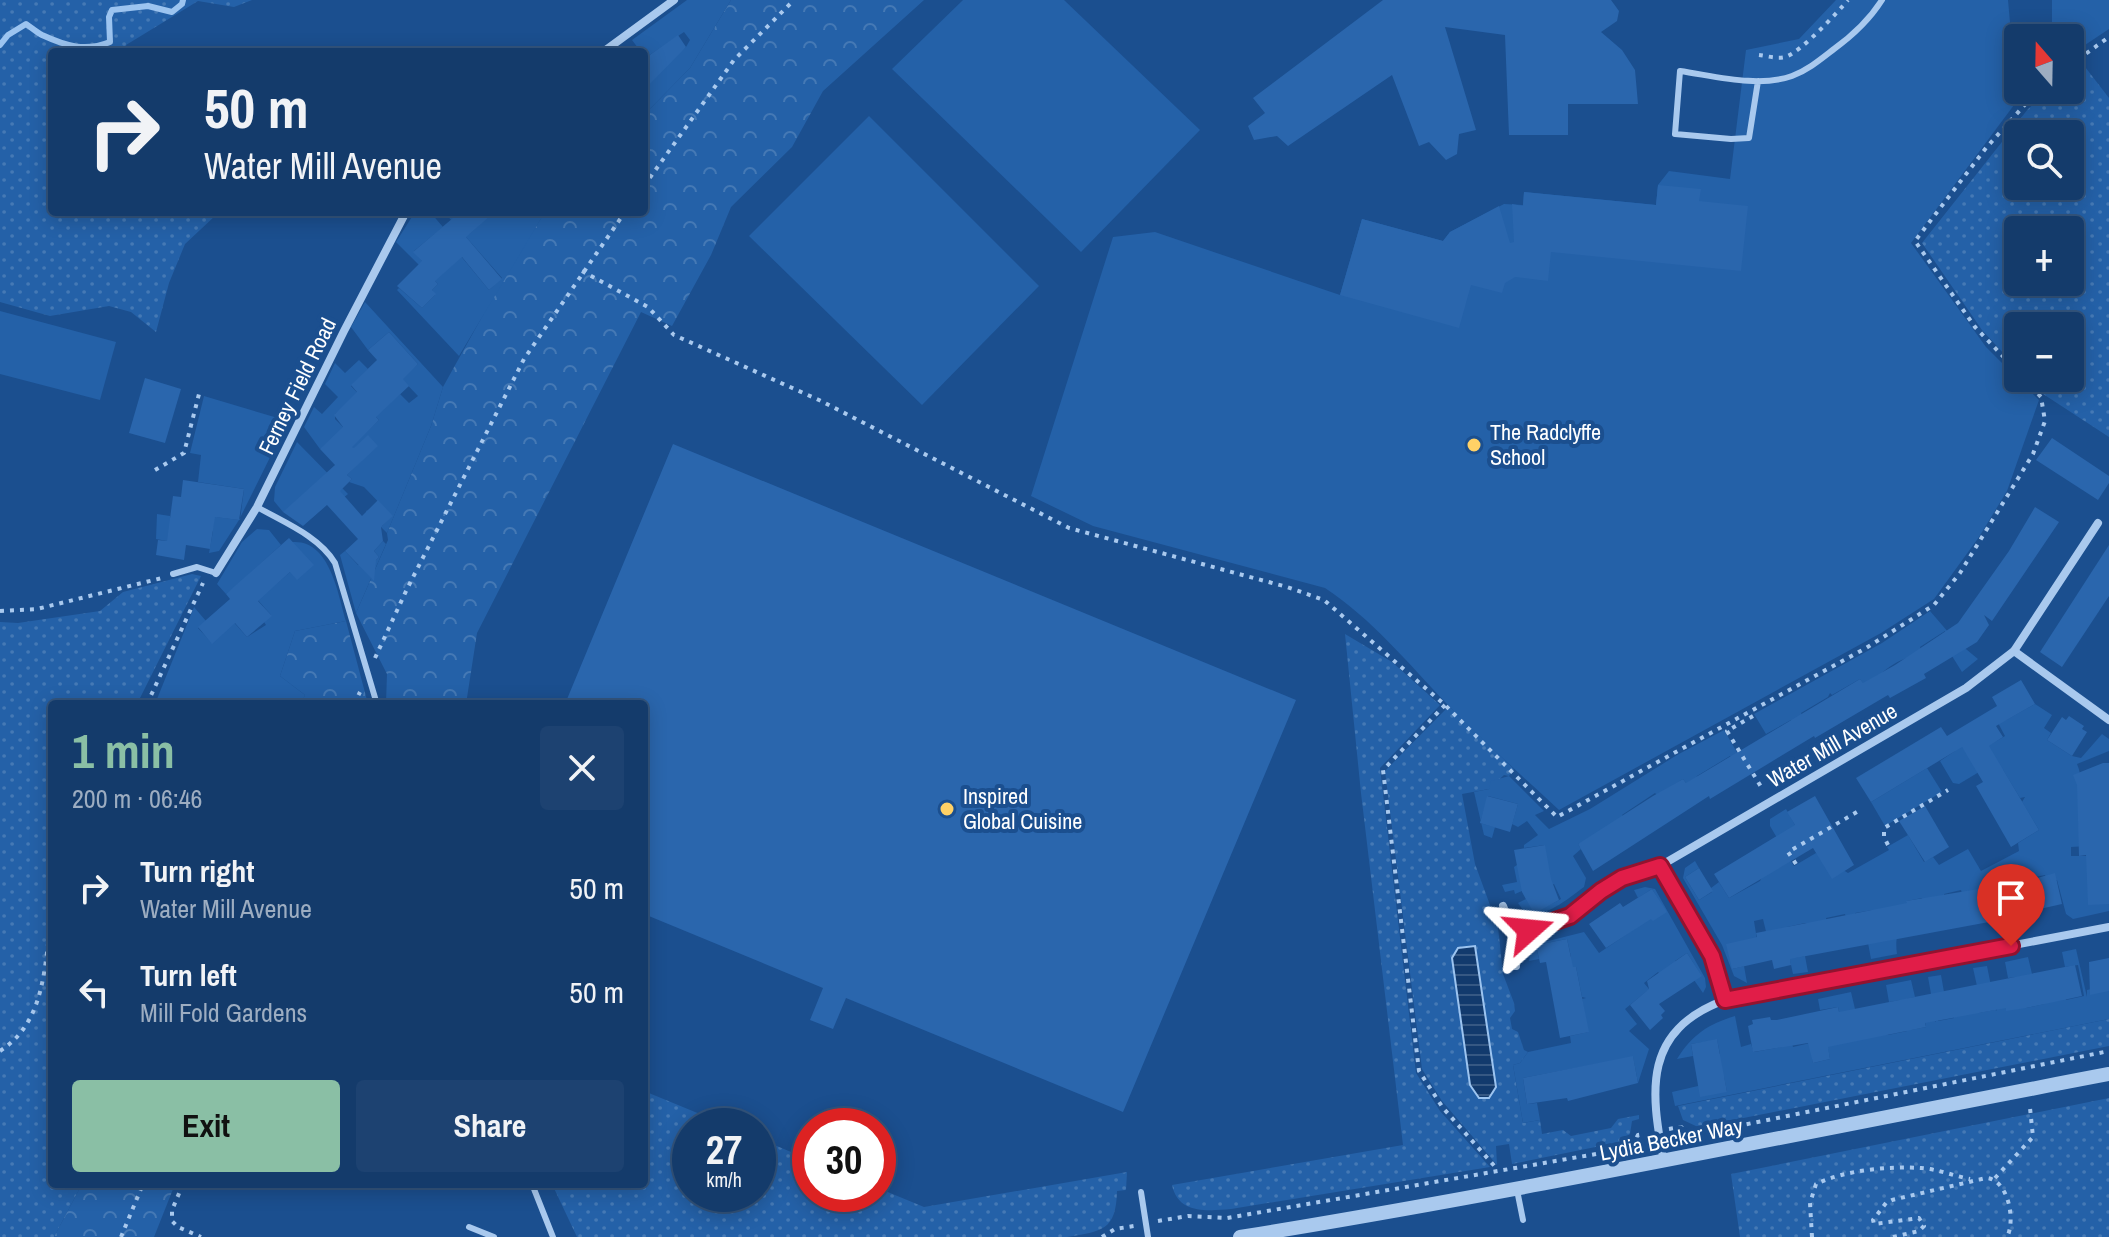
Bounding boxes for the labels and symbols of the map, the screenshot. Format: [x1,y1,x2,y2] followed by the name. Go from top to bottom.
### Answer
[2004,24,2084,104] north arrow
[251,313,343,459] street label: Ferney Field Road
[1490,417,1601,472] place label: The Radclyffe School
[1465,436,1483,454] marker: The Radclyffe School
[1762,696,1902,794] street label: Water Mill Avenue
[963,781,1082,836] place label: Inspired Global Cuisine
[938,800,956,818] marker: Inspired Global Cuisine
[1977,864,2045,946] pin
[1487,888,1571,972] position arrow
[792,1108,896,1212] speed limit sign: 30
[1597,1110,1745,1168] street label: Lydia Becker Way

